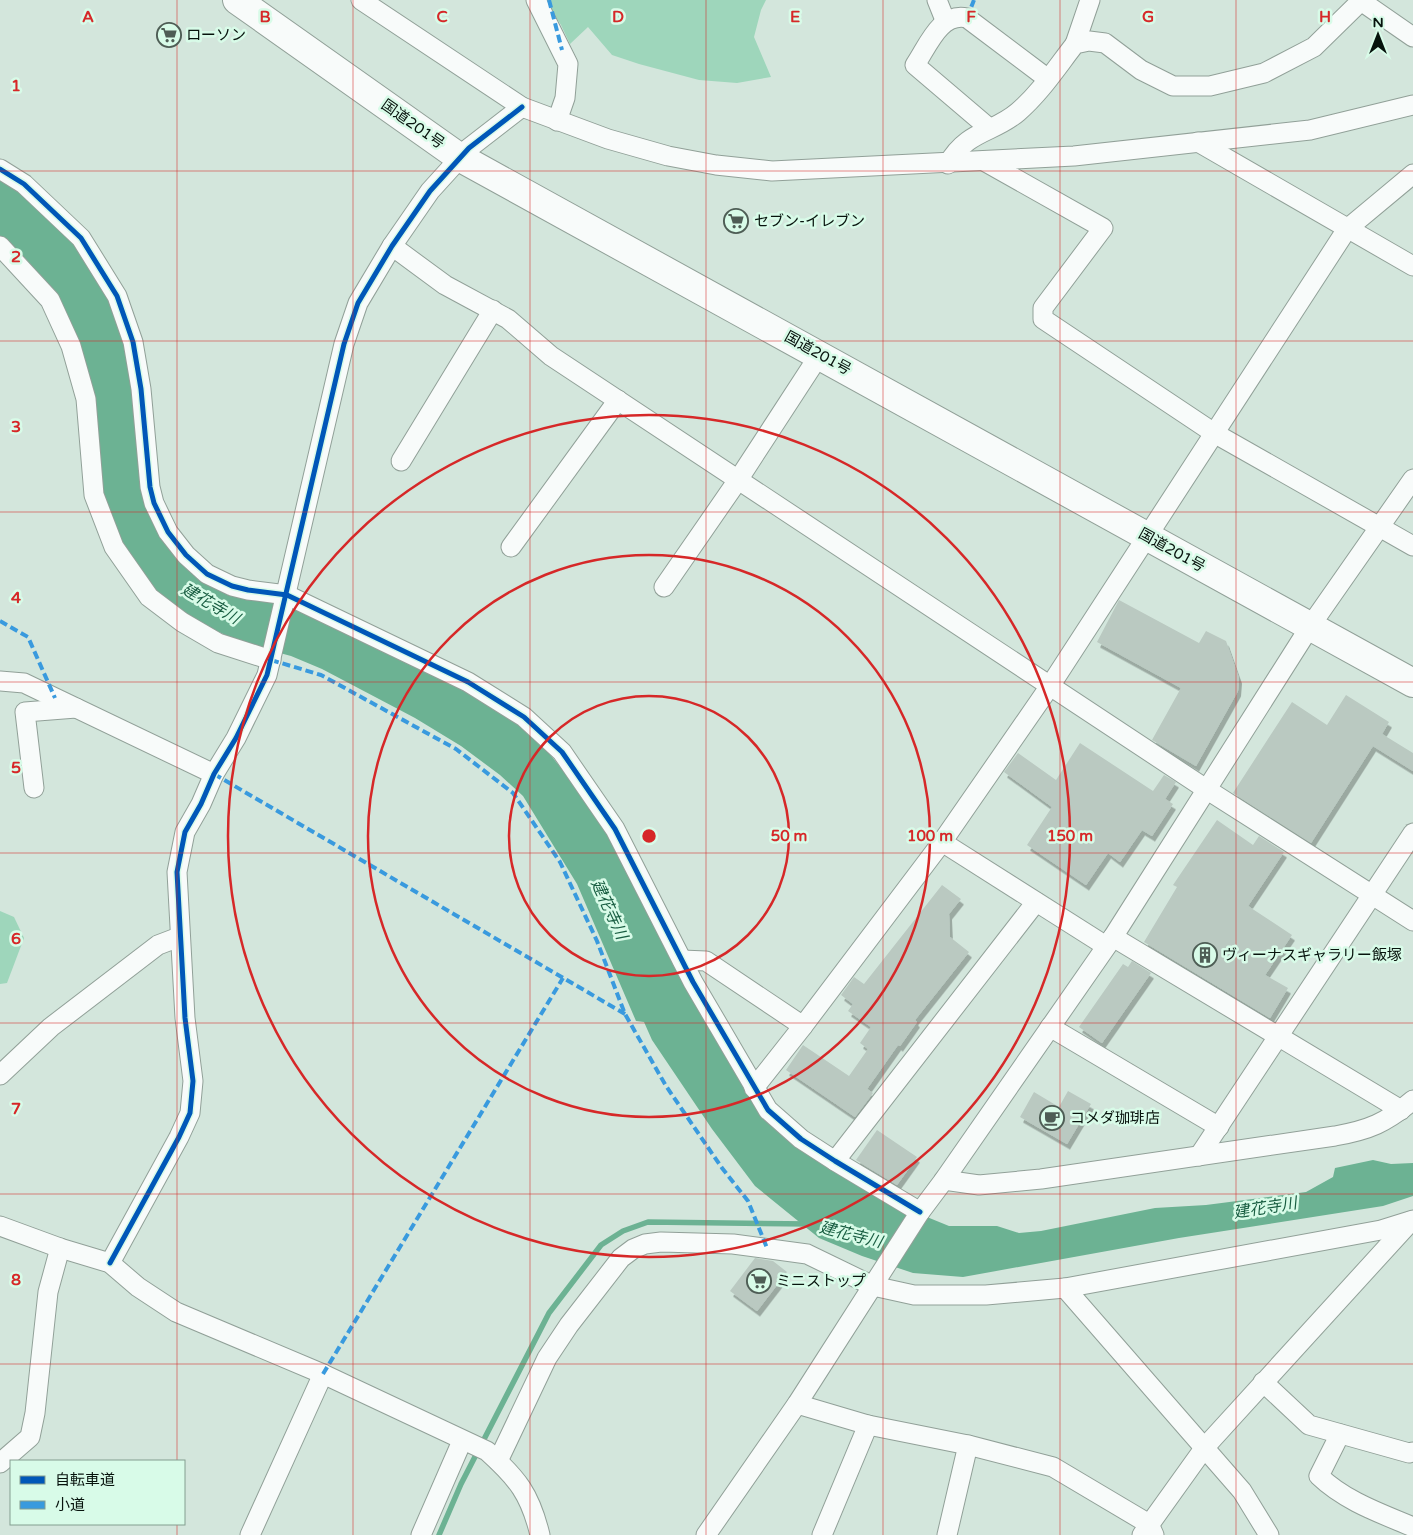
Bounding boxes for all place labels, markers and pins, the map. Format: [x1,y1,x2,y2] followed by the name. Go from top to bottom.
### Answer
[156,22,182,48] supermarket icon: ローソン
[186,26,246,44] place label: ローソン
[723,208,749,234] supermarket icon: セブン-イレブン
[754,212,865,230] place label: セブン-イレブン
[640,827,658,845] centre of rings
[1192,942,1218,968] building icon: ヴィーナスギャラリー飯塚
[1222,946,1402,964] place label: ヴィーナスギャラリー飯塚
[1039,1105,1065,1131] cafe icon: コメダ珈琲店
[1070,1109,1160,1127] place label: コメダ珈琲店
[746,1268,772,1294] supermarket icon: ミニストップ
[776,1272,866,1290] place label: ミニストップ

